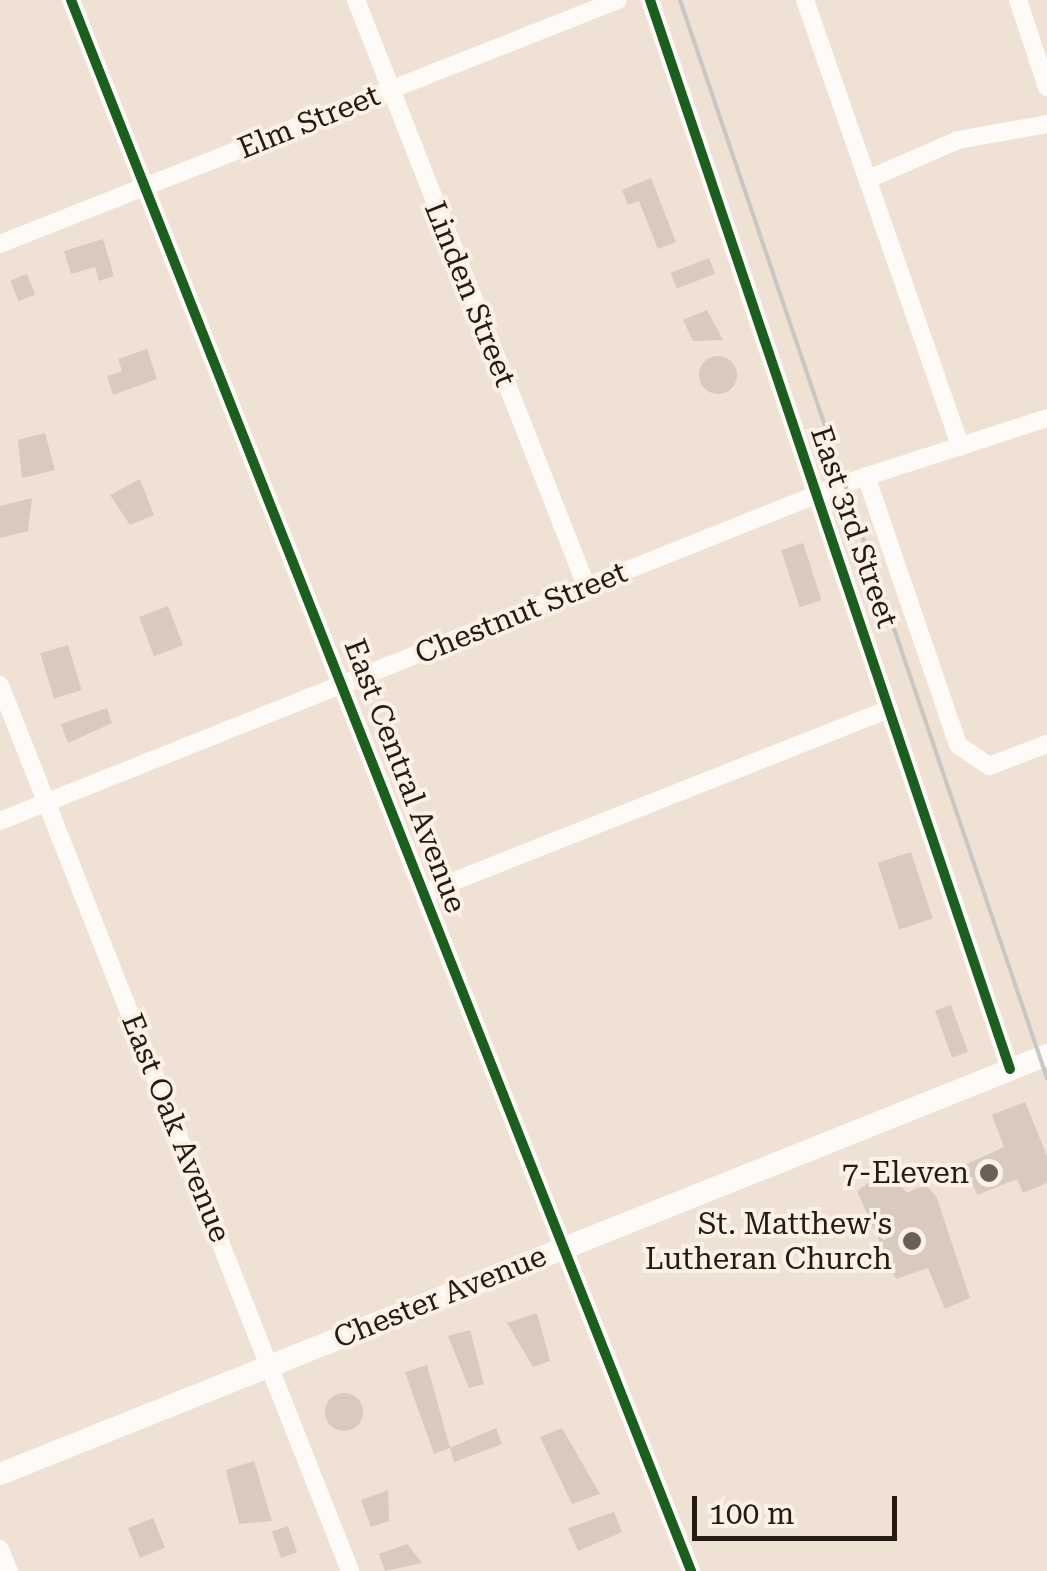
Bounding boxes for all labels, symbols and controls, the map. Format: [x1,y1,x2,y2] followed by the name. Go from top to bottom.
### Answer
[233,77,385,167] street label: Elm Street
[417,196,523,392] street label: Linden Street
[803,422,905,632] street label: East 3rd Street
[410,554,632,672] street label: Chestnut Street
[336,634,474,918] street label: East Central Avenue
[114,1009,238,1247] street label: East Oak Avenue
[842,1155,969,1191] place label: 7-Eleven
[978,1162,1000,1184] marker: 7-Eleven
[645,1206,892,1276] place label: St. Matthew's Lutheran Church
[901,1230,923,1252] marker: St. Matthew's Lutheran Church
[328,1238,552,1356] street label: Chester Avenue
[697,1476,902,1538] scale bar
[709,1496,794,1531] text: 100 m

